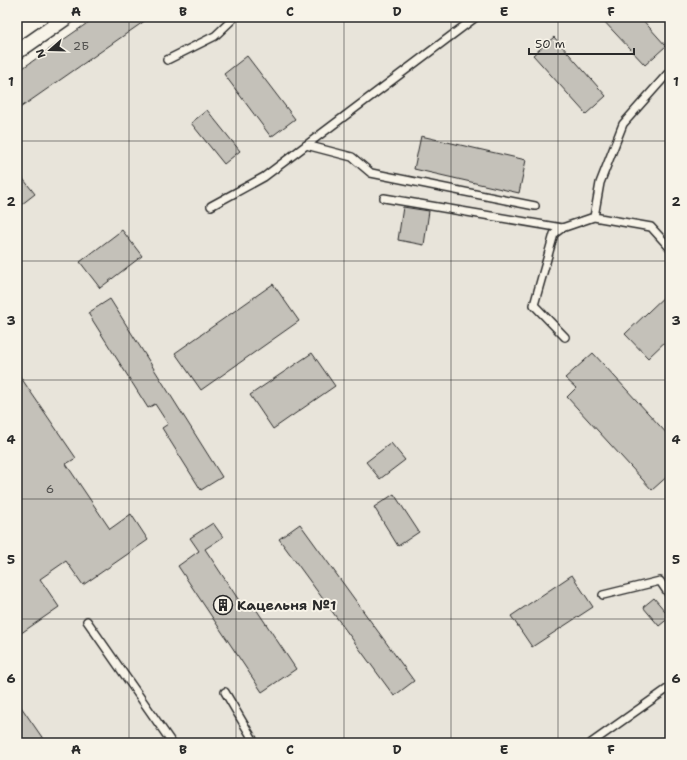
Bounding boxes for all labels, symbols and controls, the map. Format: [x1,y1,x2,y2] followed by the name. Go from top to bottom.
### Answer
[71,3,81,20] text: A
[179,3,187,20] text: B
[286,3,294,20] text: C
[392,3,402,20] text: D
[500,3,509,20] text: E
[607,3,615,20] text: F
[30,30,70,70] north arrow
[529,30,634,56] scale bar
[535,36,565,52] text: 50 m
[73,38,89,54] house number: 2Б
[32,46,50,60] text: N
[8,73,14,90] text: 1
[673,73,679,90] text: 1
[6,193,16,210] text: 2
[671,193,681,210] text: 2
[6,312,16,329] text: 3
[671,312,681,329] text: 3
[6,431,16,448] text: 4
[671,431,681,448] text: 4
[46,481,54,497] house number: 6
[7,551,15,568] text: 5
[672,551,680,568] text: 5
[212,594,234,616] building icon: Кацельня №1
[237,596,336,614] place label: Кацельня №1
[6,670,16,687] text: 6
[671,670,681,687] text: 6
[71,741,81,758] text: A
[179,741,187,758] text: B
[286,741,294,758] text: C
[392,741,402,758] text: D
[500,741,509,758] text: E
[607,741,615,758] text: F

